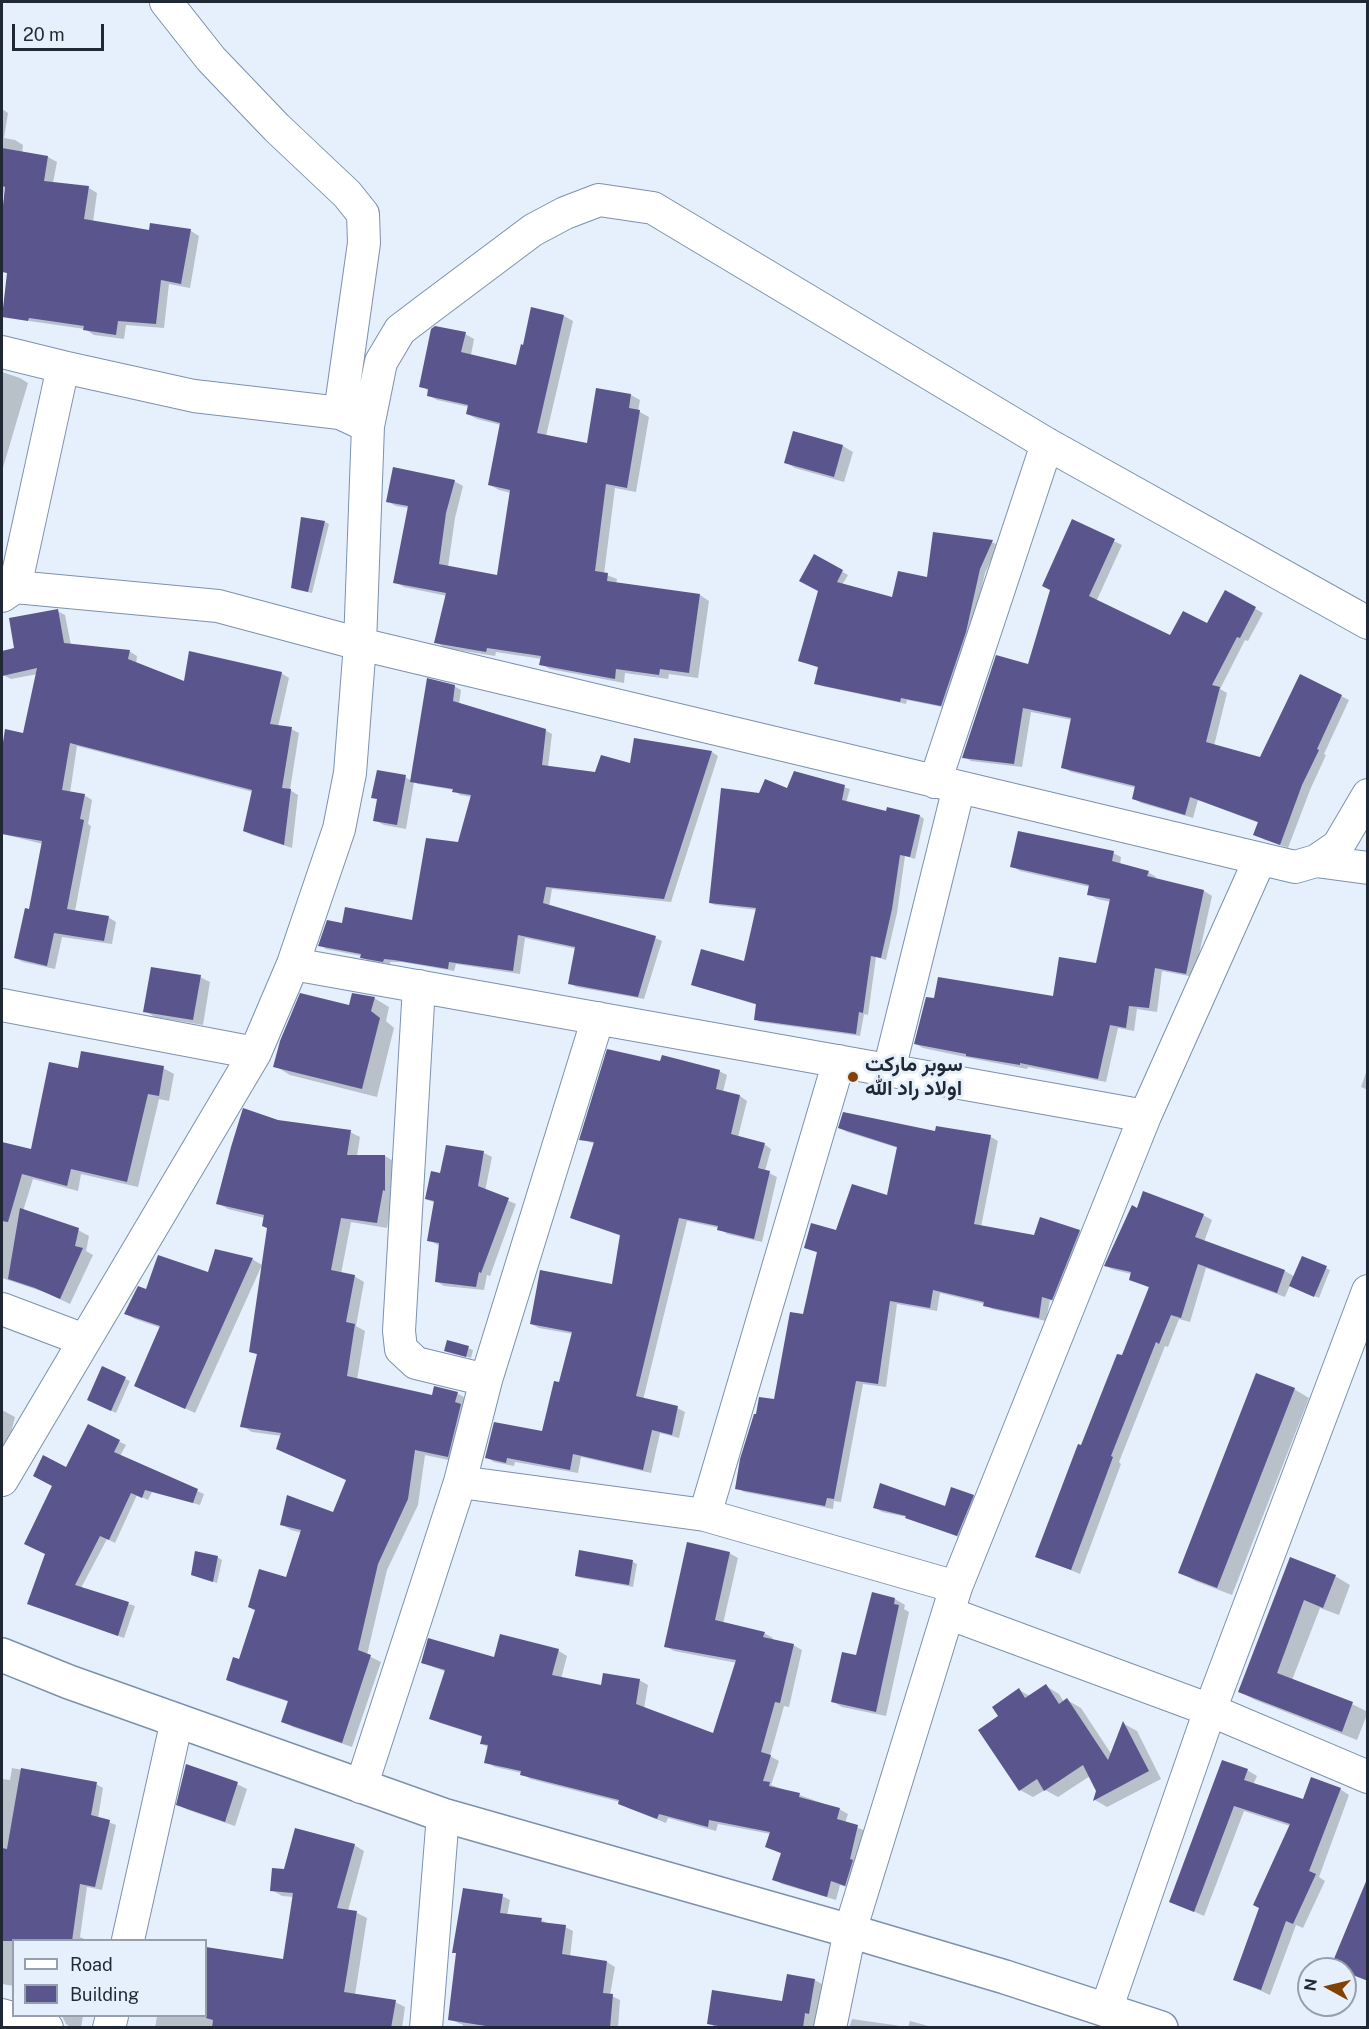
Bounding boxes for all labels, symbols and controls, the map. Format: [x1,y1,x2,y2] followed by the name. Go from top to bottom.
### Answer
[15,12,106,50] scale bar
[23,24,65,45] text: 20 m
[865,1052,963,1102] place label: سوبر ماركت اولاد راد الله
[846,1070,860,1084] marker: سوبر ماركت اولاد راد الله
[12,1939,207,2017] legend
[70,1954,113,1975] text: Road
[1297,1957,1357,2017] north arrow
[1300,1977,1321,1992] text: N
[70,1984,139,2005] text: Building

